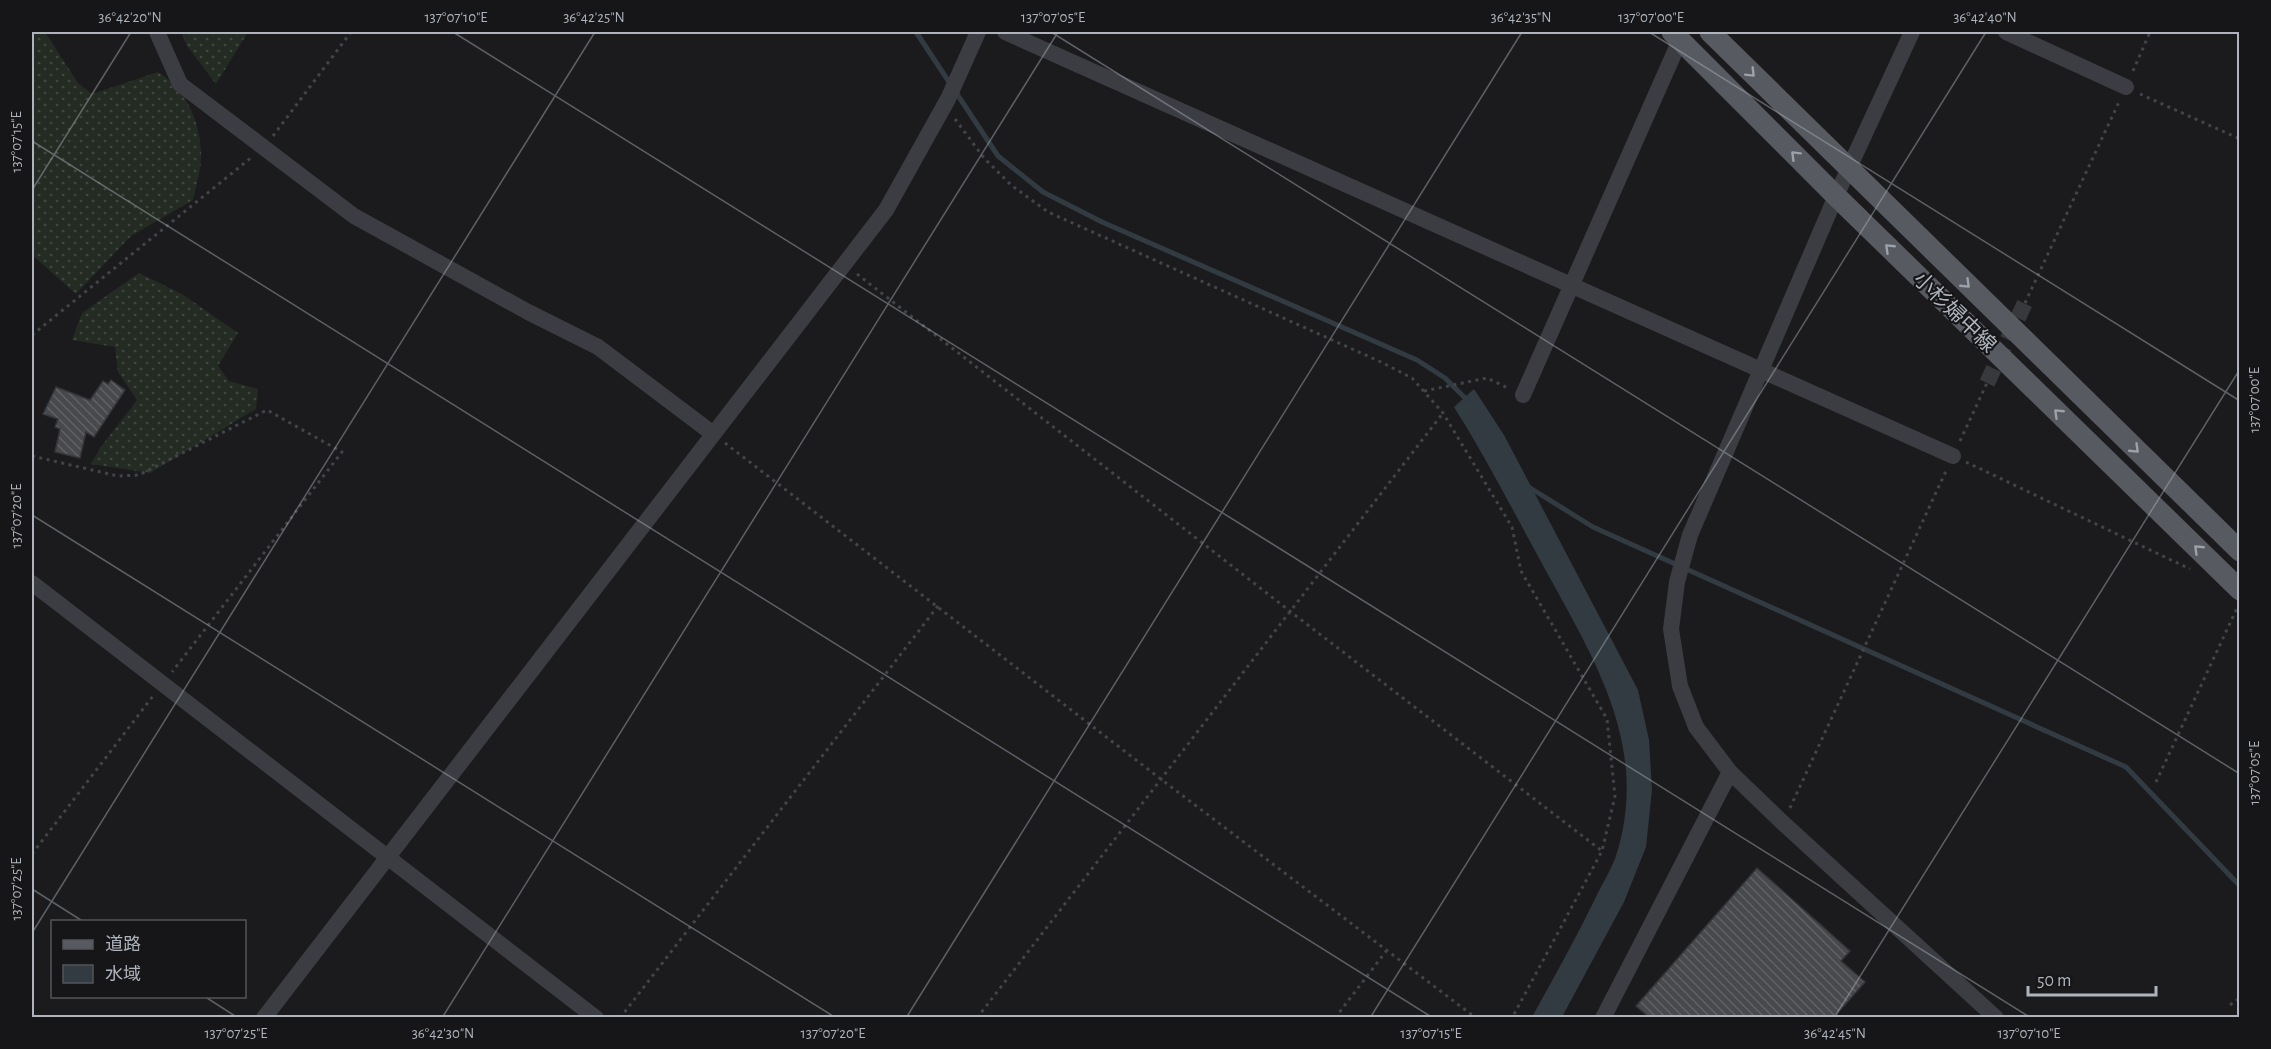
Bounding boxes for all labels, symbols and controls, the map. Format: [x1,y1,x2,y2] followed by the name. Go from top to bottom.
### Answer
[98,10,162,25] text: 36°42'20"N
[424,10,488,25] text: 137°07'10"E
[563,10,625,25] text: 36°42'25"N
[1021,10,1085,25] text: 137°07'05"E
[1490,10,1552,25] text: 36°42'35"N
[1618,10,1684,25] text: 137°07'00"E
[1953,10,2017,25] text: 36°42'40"N
[1744,65,1755,76] one-way arrow
[9,111,24,173] text: 137°07'15"E
[1791,151,1801,162] one-way arrow
[1885,244,1896,255] one-way arrow
[1910,268,2000,356] street label: 小杉婦中線
[1958,276,1969,287] one-way arrow
[2247,367,2262,433] text: 137°07'00"E
[2055,410,2066,421] one-way arrow
[2129,442,2139,453] one-way arrow
[9,484,24,548] text: 137°07'20"E
[2194,546,2205,557] one-way arrow
[2247,741,2262,805] text: 137°07'05"E
[9,857,24,921] text: 137°07'25"E
[51,920,246,998] legend
[105,934,141,954] text: 道路
[2028,959,2156,997] scale bar
[105,965,141,984] text: 水域
[2037,972,2071,990] text: 50 m
[204,1026,268,1041] text: 137°07'25"E
[412,1026,474,1041] text: 36°42'30"N
[801,1026,865,1041] text: 137°07'20"E
[1400,1026,1462,1041] text: 137°07'15"E
[1804,1026,1866,1041] text: 36°42'45"N
[1997,1026,2061,1041] text: 137°07'10"E

